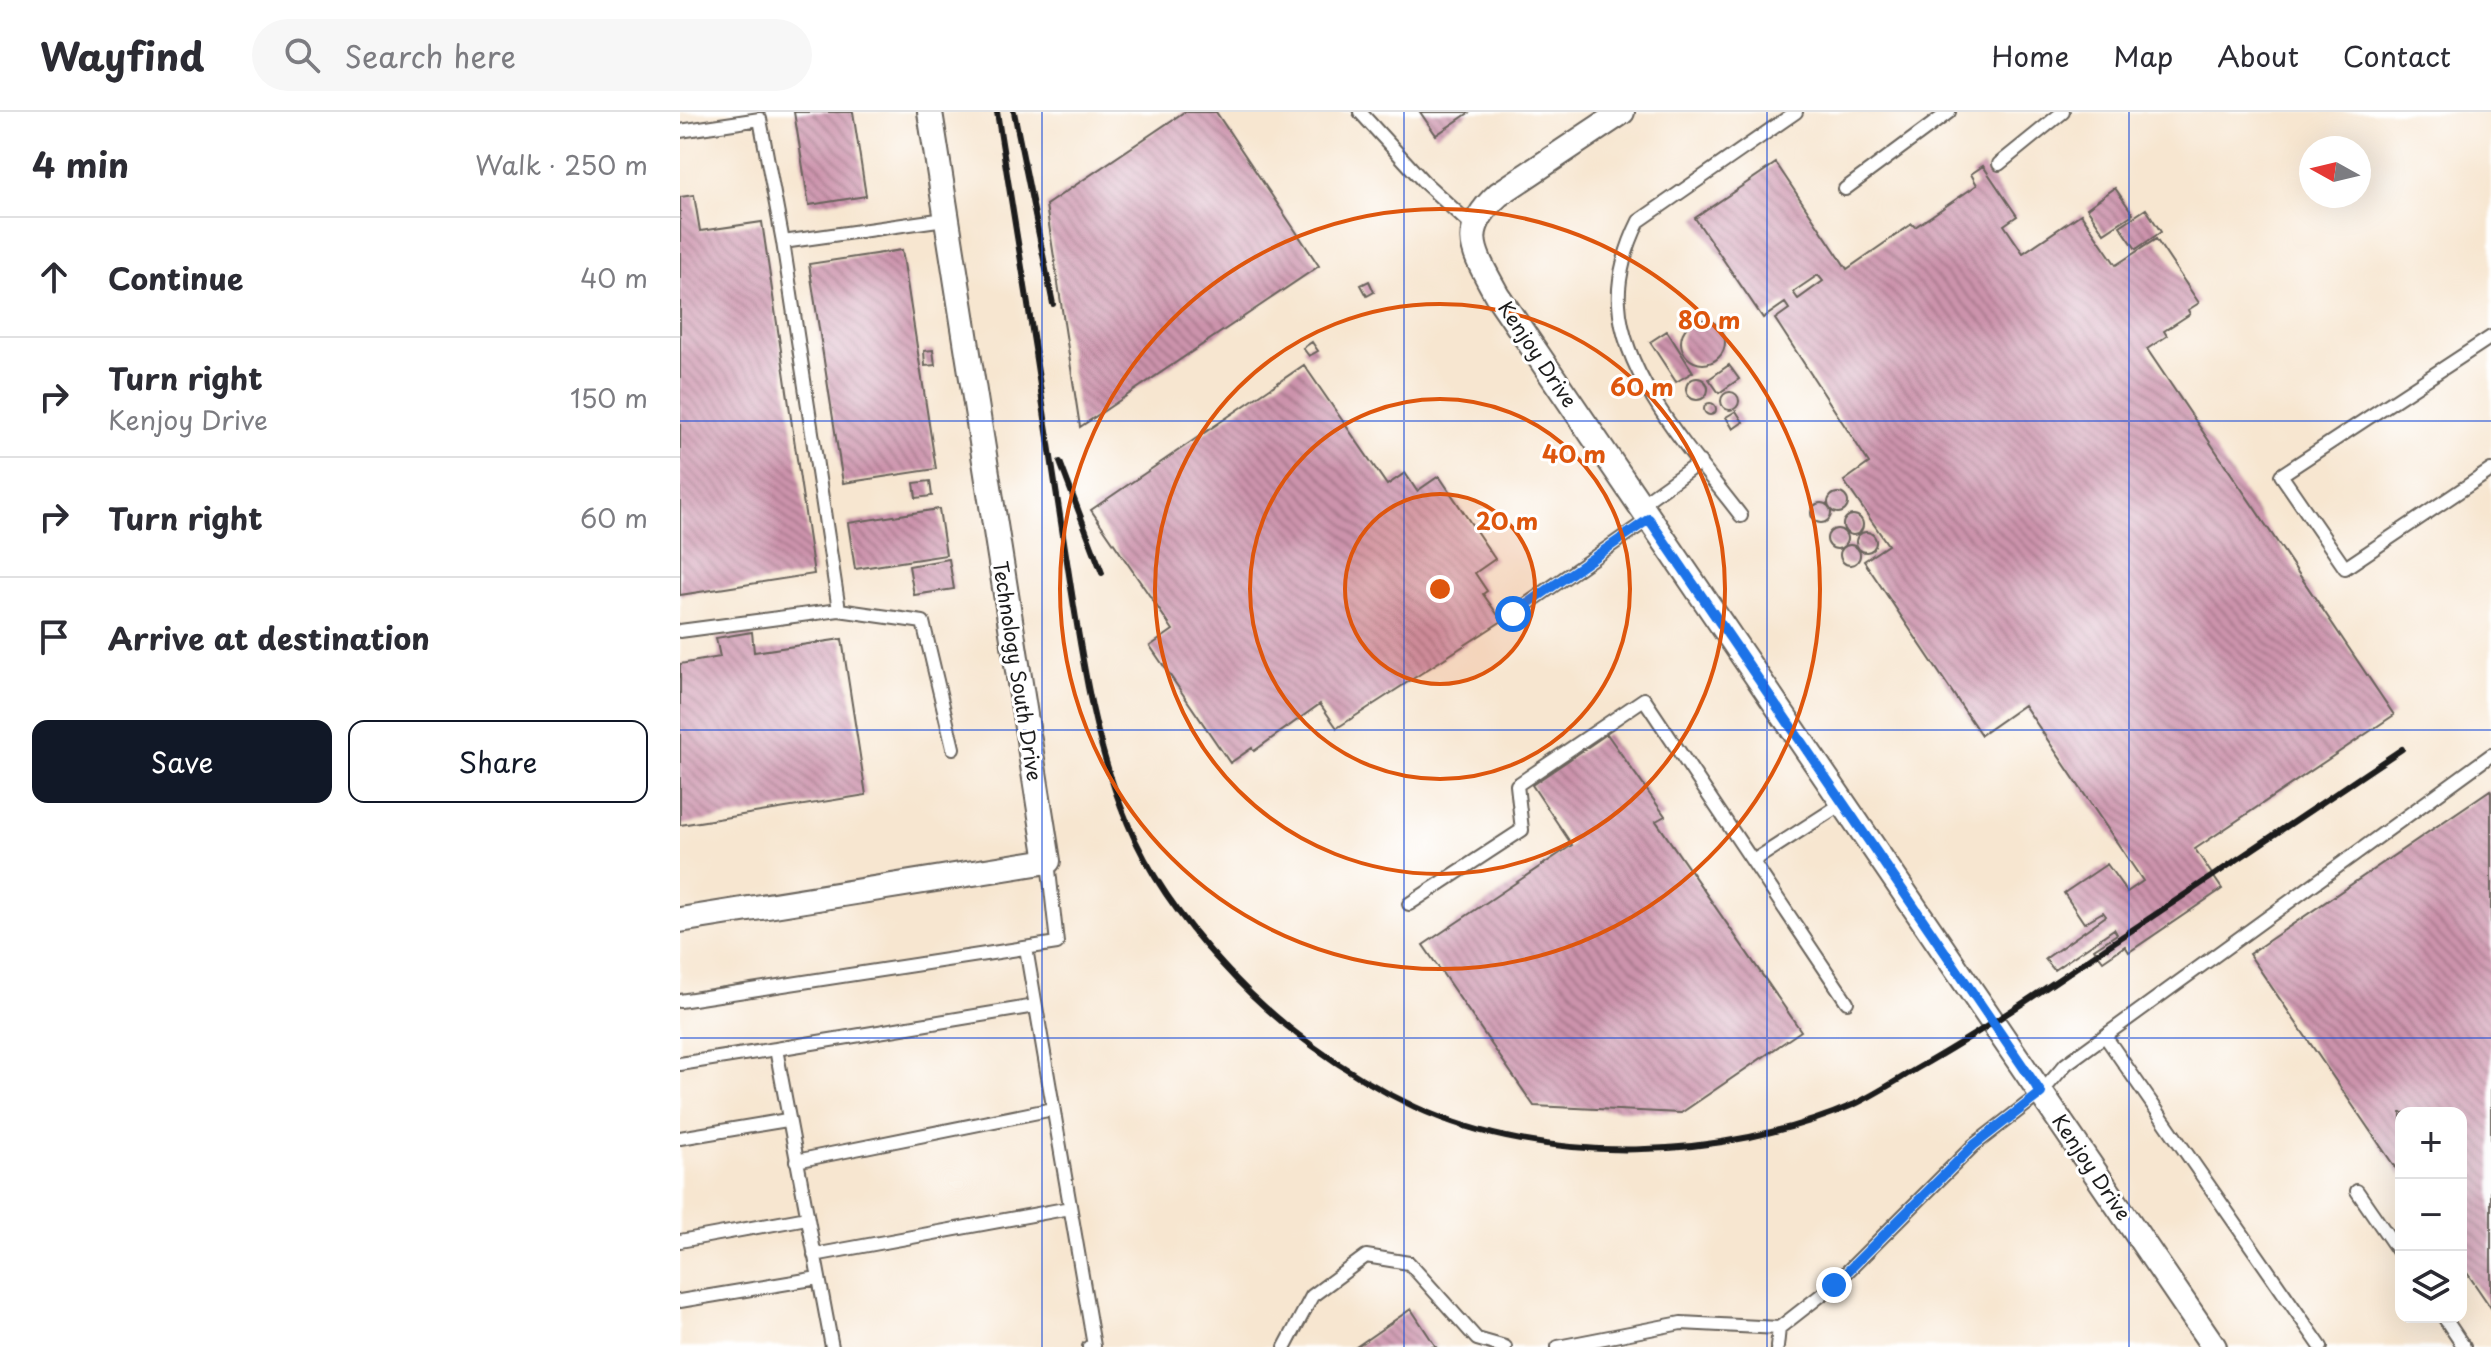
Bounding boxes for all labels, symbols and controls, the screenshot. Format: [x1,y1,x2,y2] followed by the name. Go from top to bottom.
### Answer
[252,19,812,91] search box
[40,27,204,84] text: Wayfind
[280,33,324,77] icon: search
[344,33,516,78] text: Search here
[1991,34,2069,77] text: Home
[2113,34,2173,77] text: Map
[2217,34,2299,77] text: About
[2343,34,2451,77] text: Contact
[2299,136,2371,208] north arrow
[32,138,129,190] text: 4 min
[475,145,648,184] text: Walk · 250 m
[32,255,76,299] icon: ahead
[108,255,243,300] text: Continue
[580,258,648,297] text: 40 m
[1491,295,1585,413] street label: Kenjoy Drive
[1678,301,1740,337] text: 80 m
[108,355,263,400] text: Turn right
[1610,368,1674,404] text: 60 m
[32,375,76,419] icon: right
[570,378,648,417] text: 150 m
[108,400,268,439] text: Kenjoy Drive
[1542,435,1606,471] text: 40 m
[32,495,76,539] icon: right
[108,495,263,540] text: Turn right
[580,498,648,537] text: 60 m
[1476,502,1538,538] text: 20 m
[986,559,1050,783] street label: Technology South Drive
[1426,575,1454,603] centre of rings
[1495,596,1531,632] route start
[32,615,76,659] icon: arrive
[108,615,430,660] text: Arrive at destination
[32,720,332,803] button: Save
[348,720,648,803] button: Share
[2395,1107,2467,1323] map controls
[2395,1107,2467,1179] button: +
[2045,1108,2139,1226] street label: Kenjoy Drive
[2395,1179,2467,1251] button: −
[2395,1251,2467,1323] button: layers
[1816,1267,1852,1303] route end

